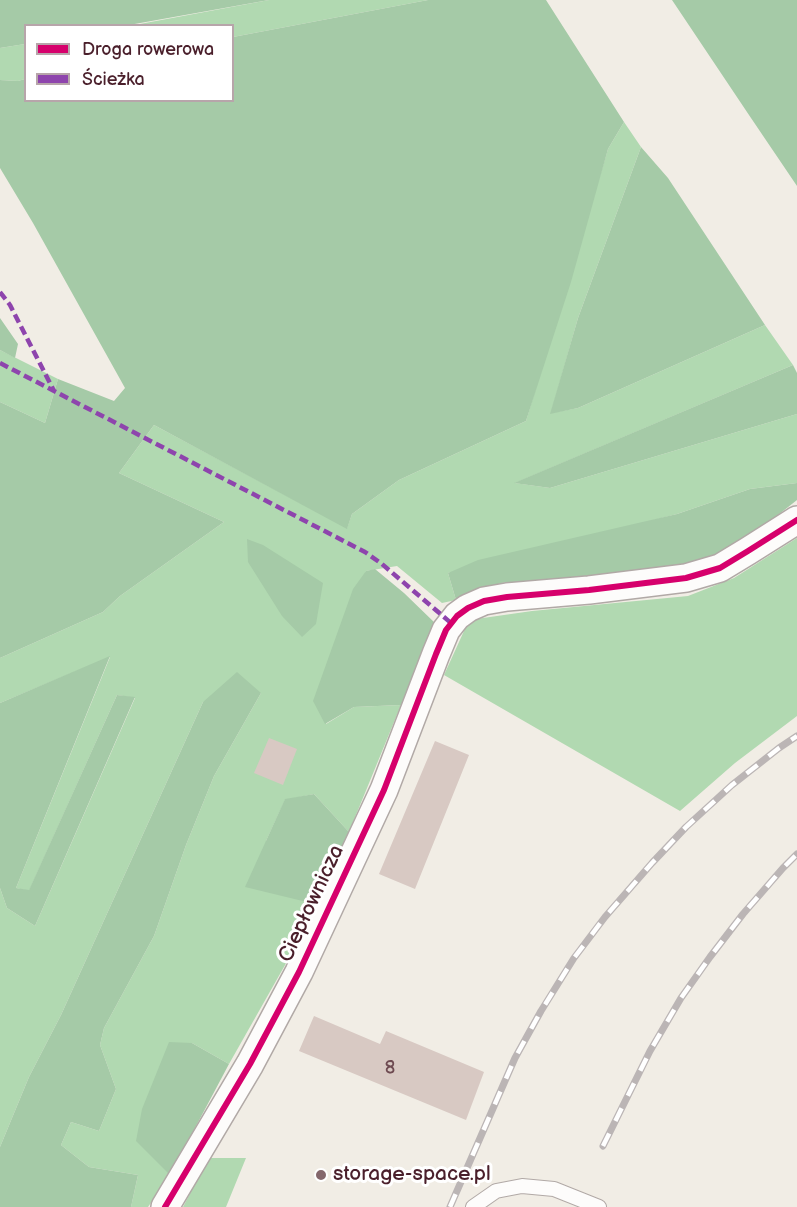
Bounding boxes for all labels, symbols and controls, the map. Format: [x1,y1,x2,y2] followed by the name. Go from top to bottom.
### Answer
[24,24,234,102] legend
[82,39,214,60] text: Droga rowerowa
[82,69,145,90] text: Ścieżka
[274,841,350,967] street label: Ciepłownicza
[385,1057,395,1079] house number: 8
[333,1162,491,1188] place label: storage-space.pl
[314,1168,328,1182] marker: storage-space.pl

